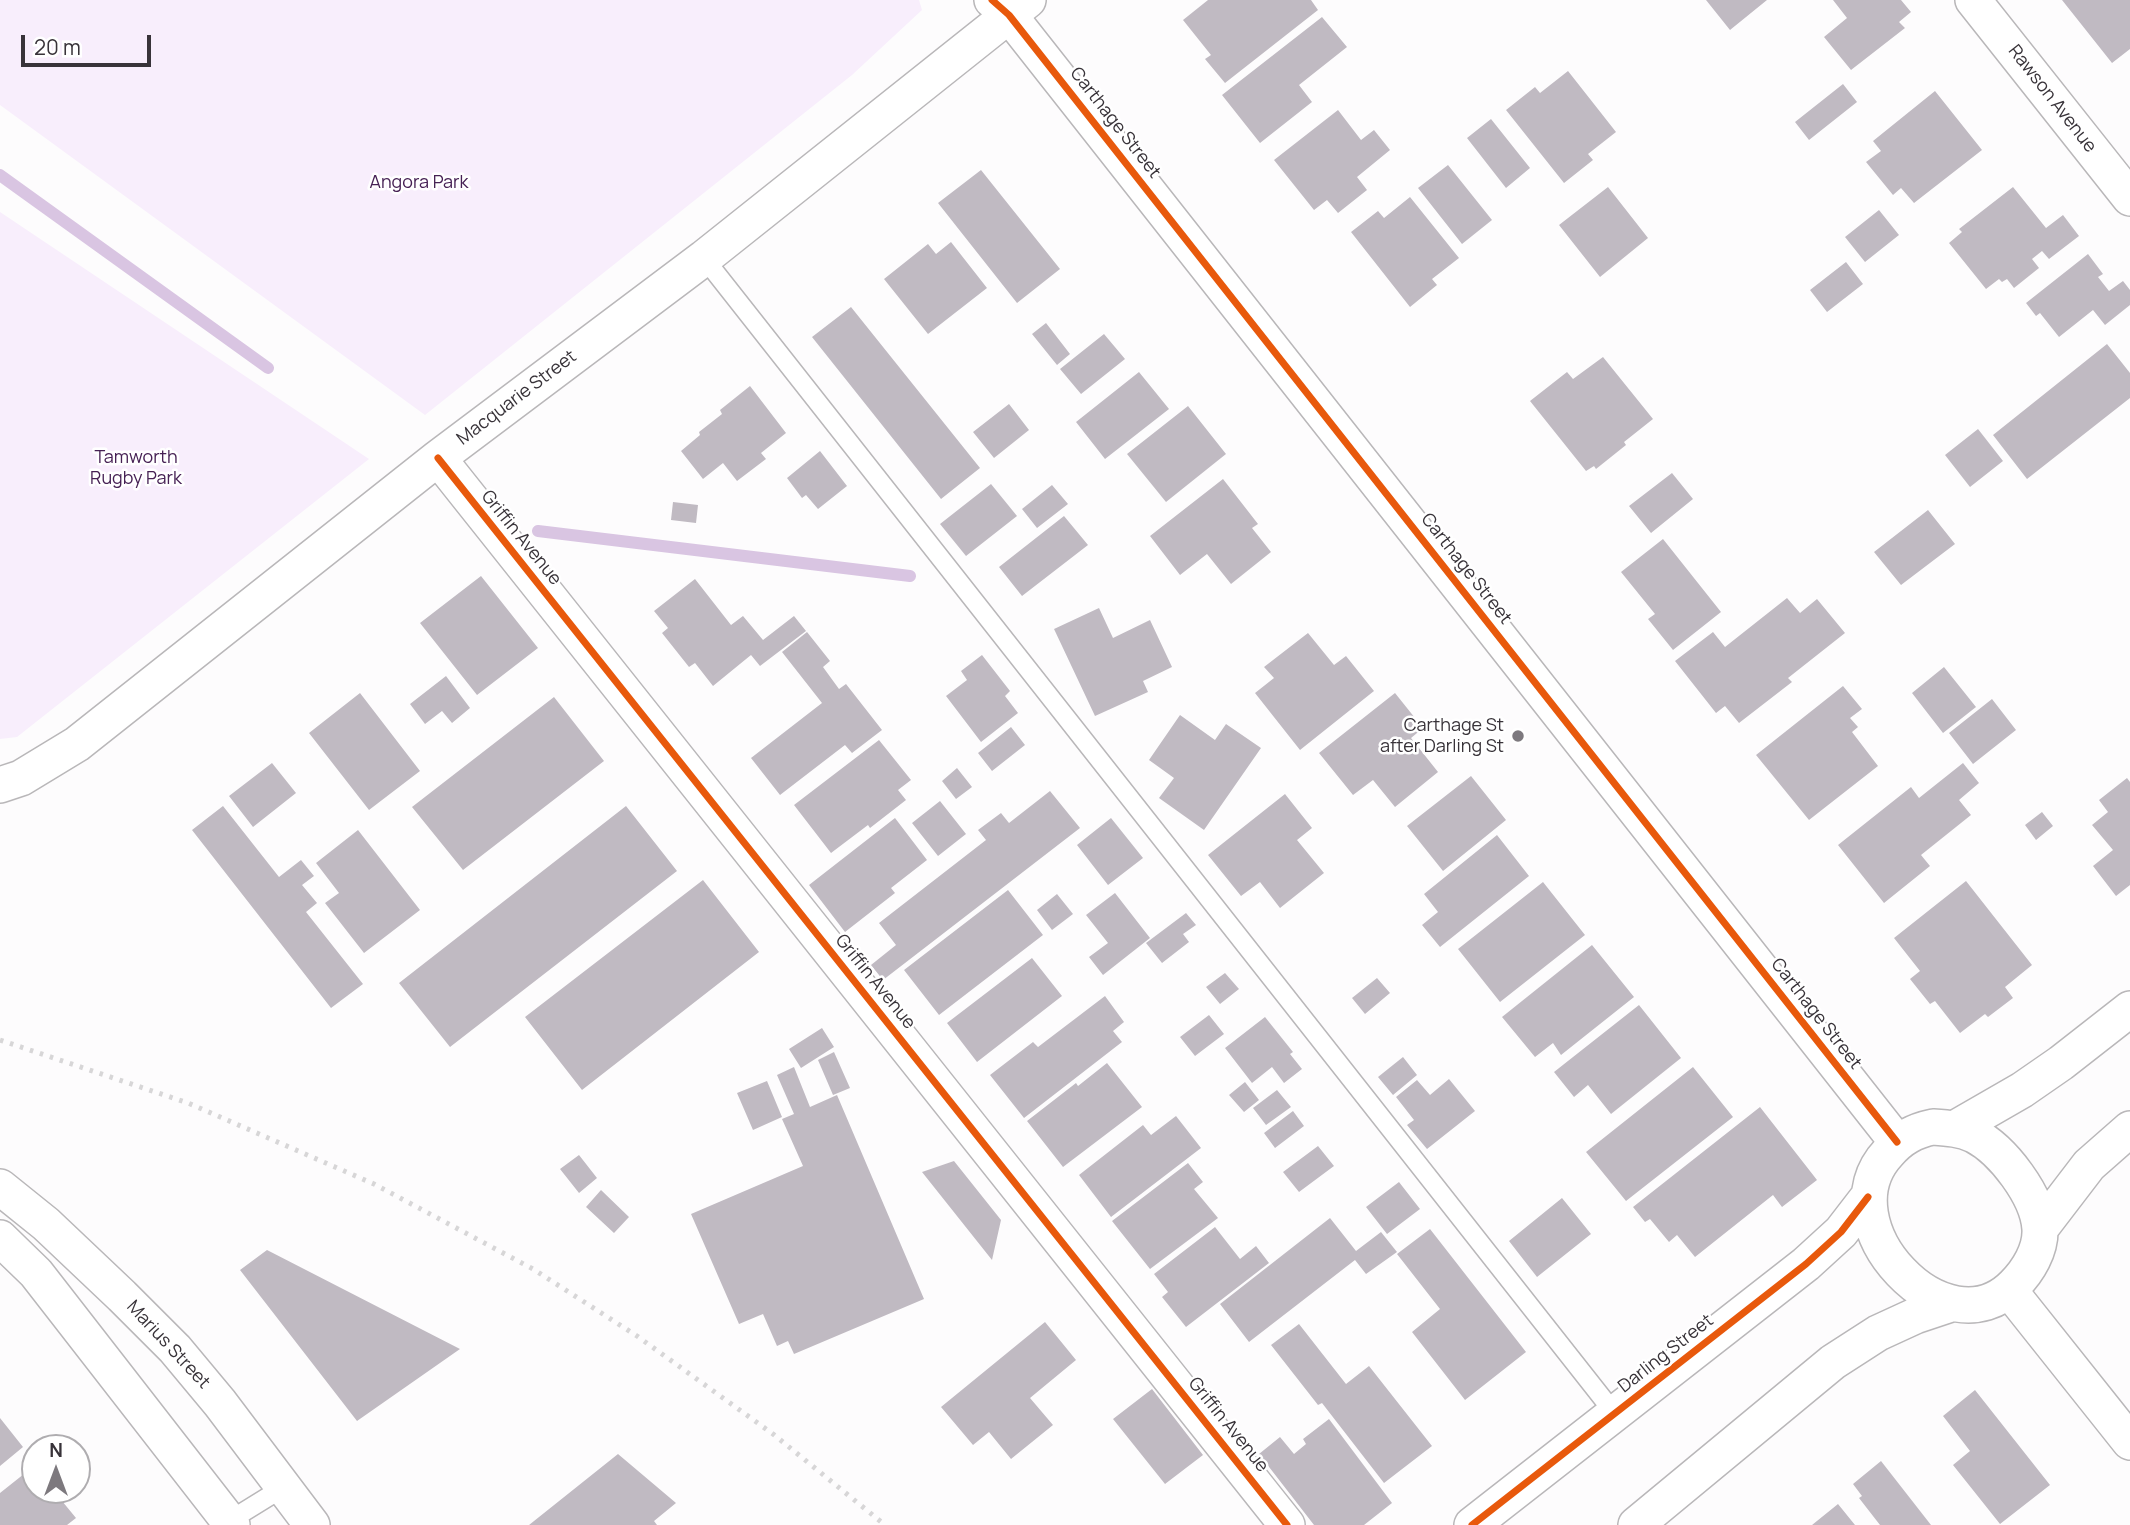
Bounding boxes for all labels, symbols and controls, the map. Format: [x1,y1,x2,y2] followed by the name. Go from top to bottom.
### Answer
[24,21,154,65] scale bar
[34,33,81,61] text: 20 m
[2003,41,2101,157] street label: Rawson Avenue
[1065,63,1165,183] street label: Carthage Street
[370,172,468,194] park label: Angora Park
[453,346,581,450] street label: Macquarie Street
[90,447,182,490] park label: Tamworth Rugby Park
[476,486,566,590] street label: Griffin Avenue
[1416,509,1516,629] street label: Carthage Street
[1380,715,1504,758] place label: Carthage St after Darling St
[1510,728,1526,744] marker: Carthage St after Darling St
[830,930,920,1034] street label: Griffin Avenue
[1766,954,1866,1074] street label: Carthage Street
[122,1297,214,1393] street label: Marius Street
[1614,1310,1718,1398] street label: Darling Street
[1183,1373,1273,1477] street label: Griffin Avenue
[21,1434,91,1504] north arrow
[49,1437,63,1463] text: N

